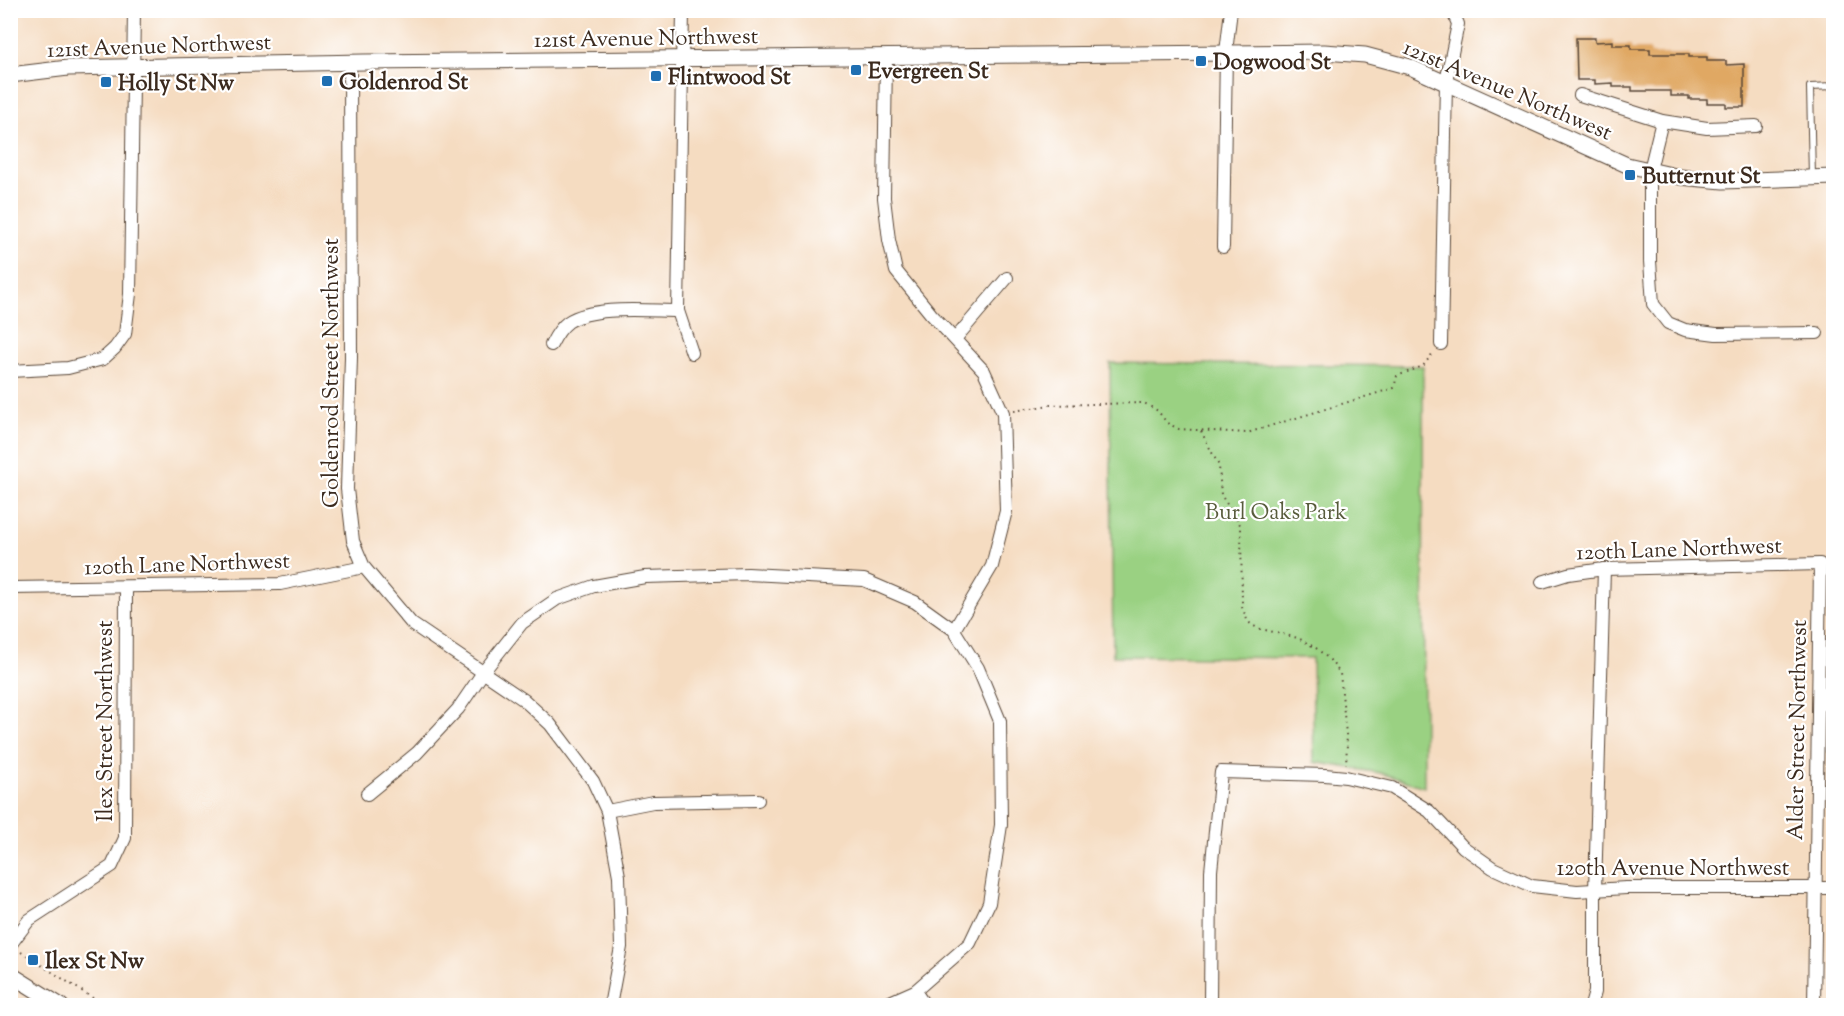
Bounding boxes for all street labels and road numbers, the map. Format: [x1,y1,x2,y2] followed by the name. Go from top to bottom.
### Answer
[534,22,759,58] street label: 121st Avenue Northwest
[46,28,272,68] street label: 121st Avenue Northwest
[1397,33,1617,150] street label: 121st Avenue Northwest
[317,238,349,508] street label: Goldenrod Street Northwest
[1576,531,1783,571] street label: 120th Lane Northwest
[84,546,291,586] street label: 120th Lane Northwest
[1781,619,1817,841] street label: Alder Street Northwest
[91,620,123,822] street label: Ilex Street Northwest
[1557,854,1790,886] street label: 120th Avenue Northwest

